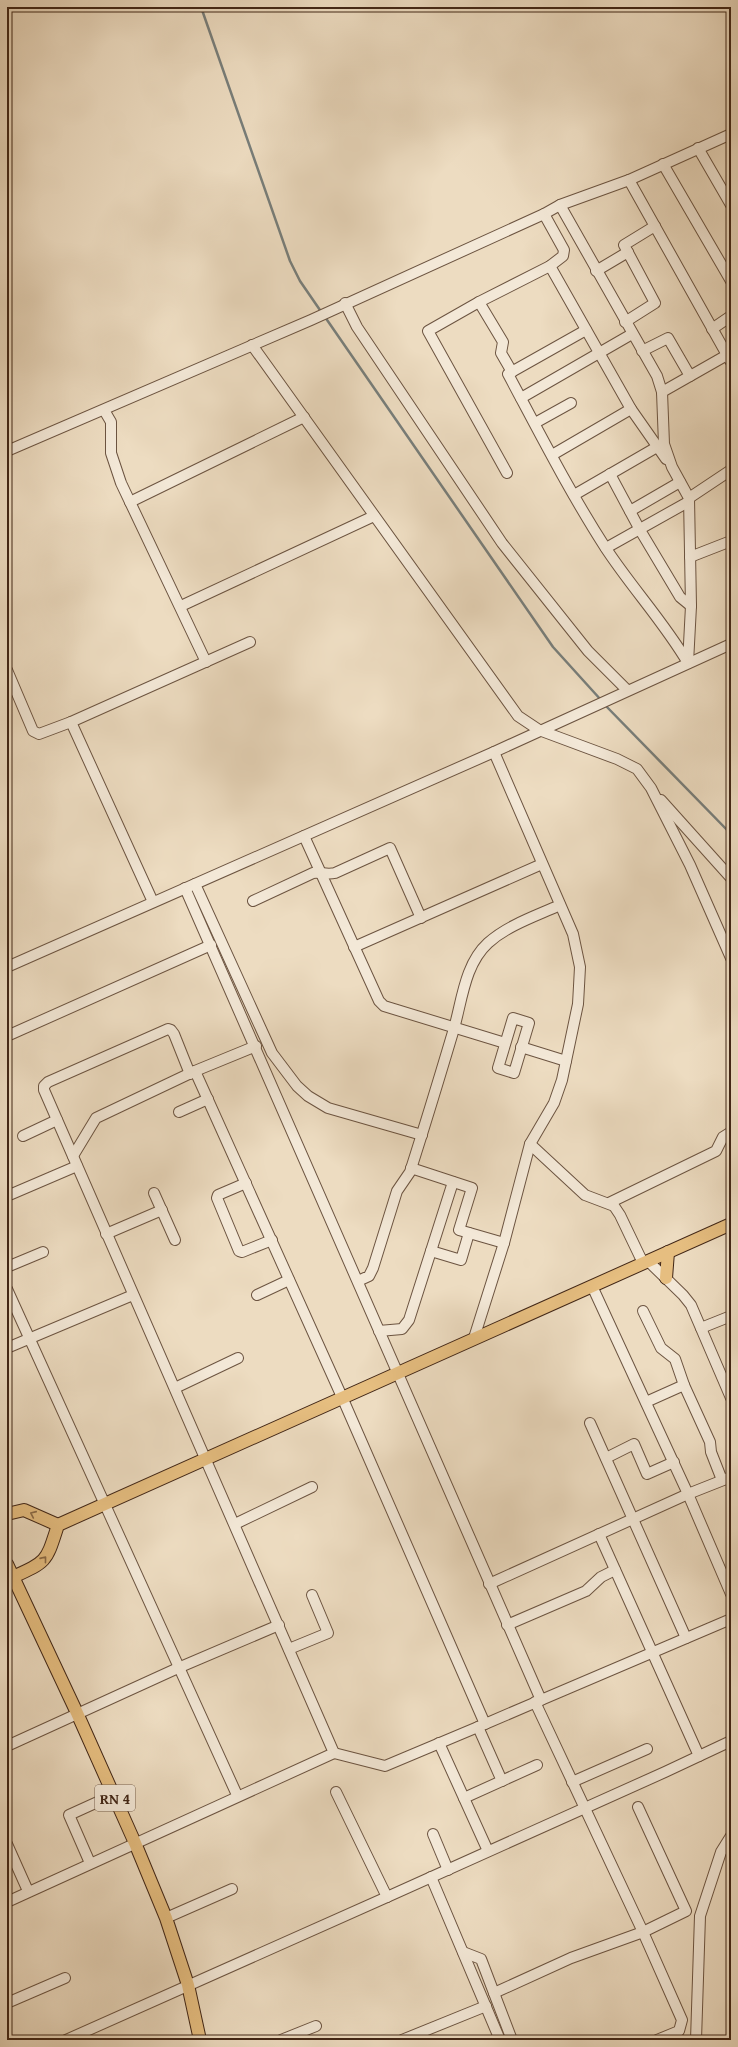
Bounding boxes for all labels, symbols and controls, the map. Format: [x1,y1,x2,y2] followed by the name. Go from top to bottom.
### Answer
[30,1511,37,1519] one-way arrow
[40,1556,47,1564] one-way arrow
[95,1785,135,1811] road number: RN 4

